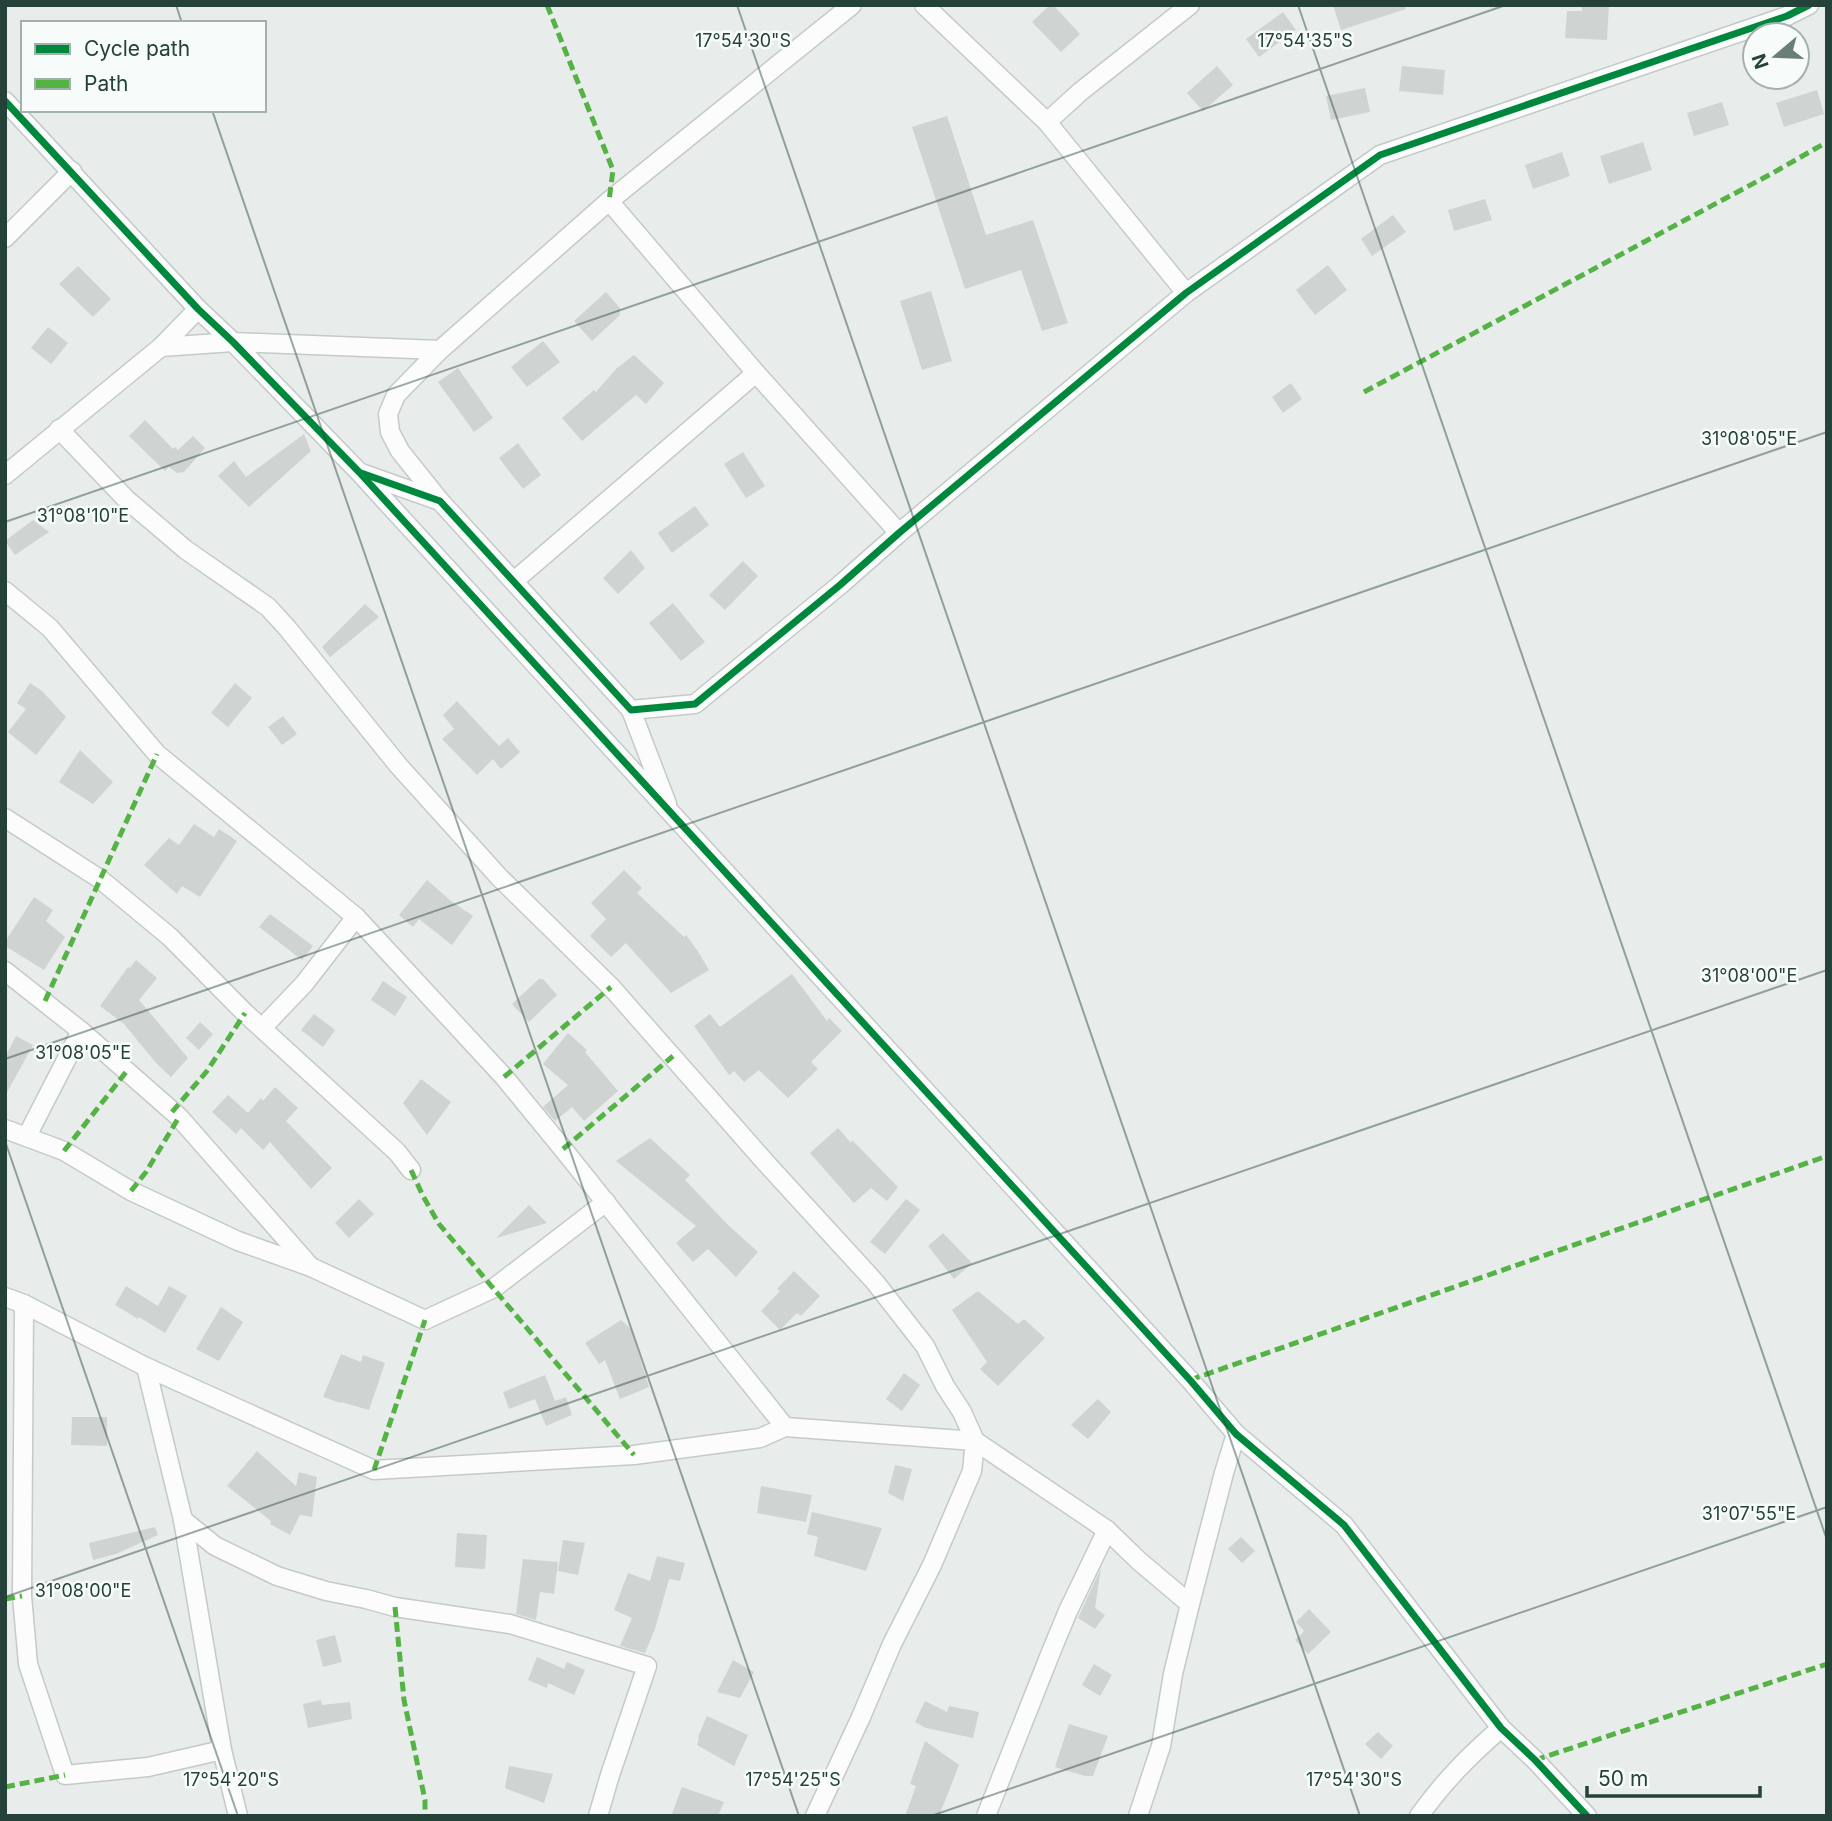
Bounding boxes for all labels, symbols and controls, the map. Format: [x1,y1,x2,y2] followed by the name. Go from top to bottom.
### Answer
[21,21,266,112] legend
[1741,21,1811,91] north arrow
[695,30,791,51] text: 17°54'30"S
[1257,30,1353,51] text: 17°54'35"S
[84,36,190,61] text: Cycle path
[1747,51,1774,72] text: N
[84,71,129,96] text: Path
[1701,428,1797,449] text: 31°08'05"E
[37,505,129,526] text: 31°08'10"E
[1701,965,1797,986] text: 31°08'00"E
[35,1042,131,1063] text: 31°08'05"E
[1702,1503,1796,1524] text: 31°07'55"E
[35,1580,131,1601] text: 31°08'00"E
[1587,1755,1760,1799] scale bar
[1598,1766,1648,1791] text: 50 m
[183,1769,279,1790] text: 17°54'20"S
[745,1769,841,1790] text: 17°54'25"S
[1306,1769,1402,1790] text: 17°54'30"S

